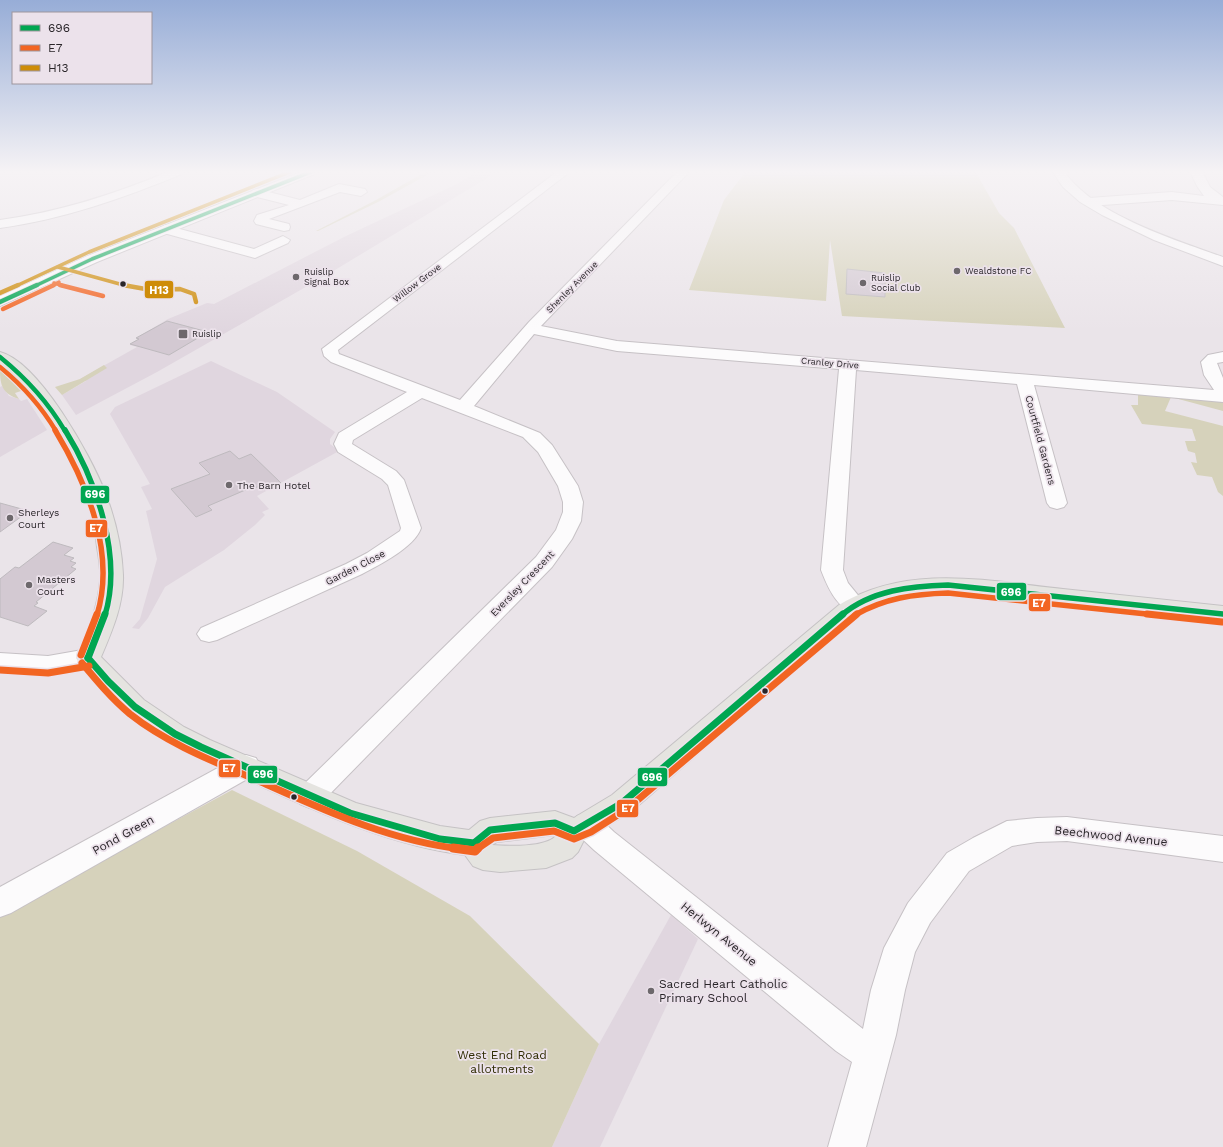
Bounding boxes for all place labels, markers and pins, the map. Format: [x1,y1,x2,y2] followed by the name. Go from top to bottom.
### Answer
[952,266,962,276] marker: Wealdstone FC
[965,266,1031,276] place label: Wealdstone FC
[304,267,349,287] place label: Ruislip Signal Box
[291,272,301,282] marker: Ruislip Signal Box
[871,273,921,293] place label: Ruislip Social Club
[858,278,868,288] marker: Ruislip Social Club
[118,279,128,289] unlabelled marker
[177,328,189,340] marker: Ruislip
[192,329,222,339] place label: Ruislip
[224,480,234,490] marker: The Barn Hotel
[237,480,310,491] place label: The Barn Hotel
[18,507,59,530] place label: Sherleys Court
[5,513,15,523] marker: Sherleys Court
[37,574,76,597] place label: Masters Court
[24,580,34,590] marker: Masters Court
[760,686,770,696] unlabelled marker
[289,792,299,802] unlabelled marker
[659,977,788,1005] place label: Sacred Heart Catholic Primary School
[646,986,656,996] marker: Sacred Heart Catholic Primary School

